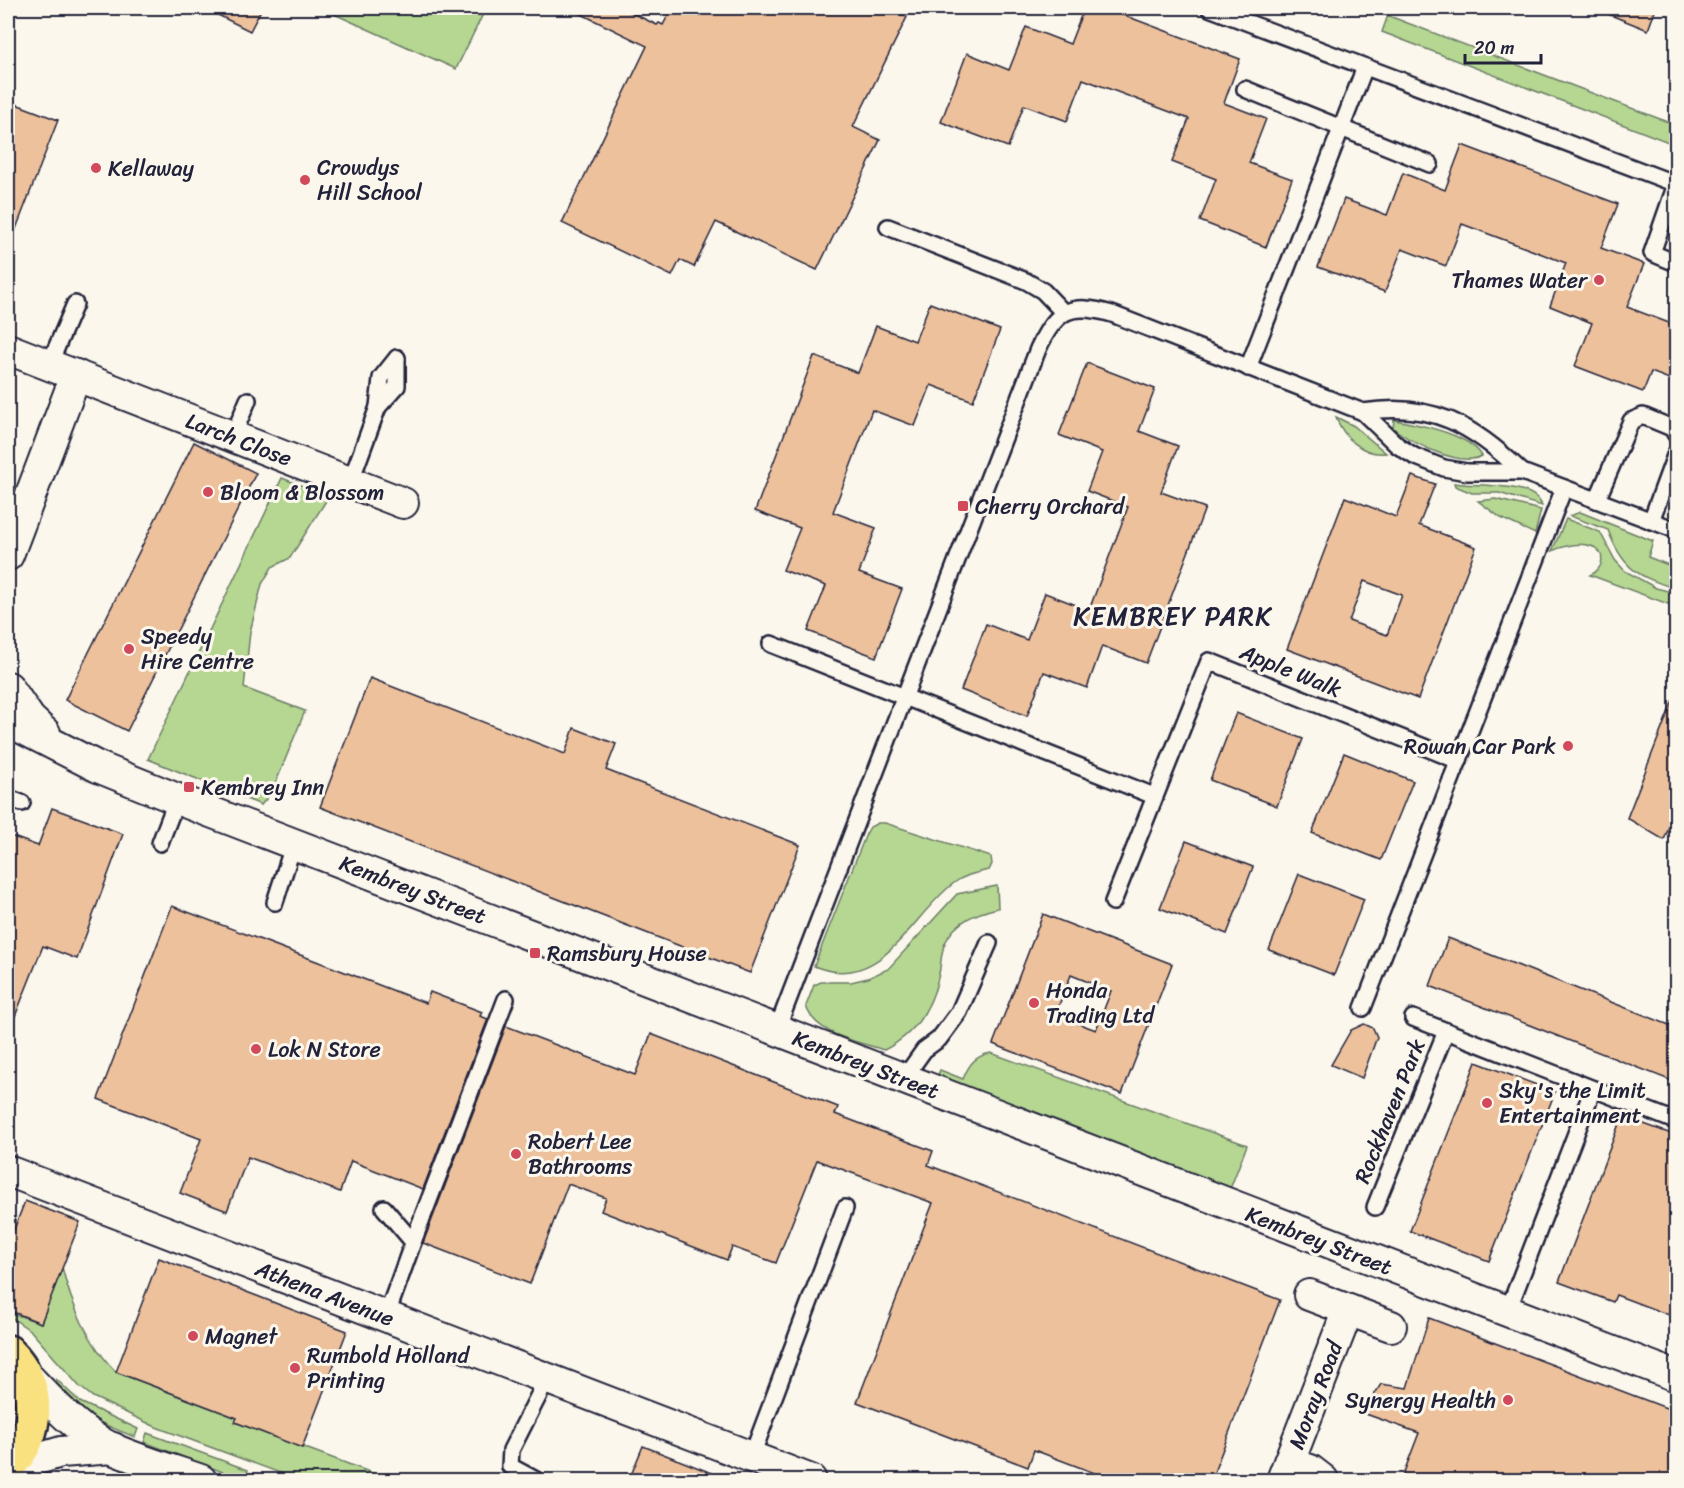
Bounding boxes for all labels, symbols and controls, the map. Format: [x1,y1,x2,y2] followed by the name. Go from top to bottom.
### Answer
[1465,27,1542,65] scale bar
[1474,32,1514,64] text: 20 m
[317,148,423,212] place label: Crowdys Hill School
[108,149,195,188] place label: Kellaway
[89,161,103,175] marker: Kellaway
[298,173,312,187] marker: Crowdys Hill School
[1451,261,1589,300] place label: Thames Water
[1592,273,1606,287] marker: Thames Water
[180,401,298,478] street label: Larch Close
[220,473,384,512] place label: Bloom & Blossom
[201,485,215,499] marker: Bloom & Blossom
[975,487,1126,526] place label: Cherry Orchard
[956,499,970,513] marker: Cherry Orchard
[1073,593,1273,639] district label: KEMBREY PARK
[141,617,254,681] place label: Speedy Hire Centre
[1233,632,1348,709] street label: Apple Walk
[122,642,136,656] marker: Speedy Hire Centre
[1404,727,1556,766] place label: Rowan Car Park
[1561,739,1575,753] marker: Rowan Car Park
[201,768,324,807] place label: Kembrey Inn
[182,780,196,794] marker: Kembrey Inn
[334,844,492,936] street label: Kembrey Street
[547,934,707,973] place label: Ramsbury House
[528,946,542,960] marker: Ramsbury House
[1046,971,1156,1035] place label: Honda Trading Ltd
[1027,996,1041,1010] marker: Honda Trading Ltd
[787,1019,945,1111] street label: Kembrey Street
[268,1030,381,1069] place label: Lok N Store
[1343,1033,1436,1190] street label: Rockhaven Park
[249,1042,263,1056] marker: Lok N Store
[1499,1071,1646,1135] place label: Sky's the Limit Entertainment
[1480,1096,1494,1110] marker: Sky's the Limit Entertainment
[528,1122,633,1186] place label: Robert Lee Bathrooms
[509,1147,523,1161] marker: Robert Lee Bathrooms
[1240,1195,1398,1287] street label: Kembrey Street
[249,1249,400,1338] street label: Athena Avenue
[205,1317,278,1356] place label: Magnet
[186,1329,200,1343] marker: Magnet
[1277,1334,1354,1455] street label: Moray Road
[307,1336,470,1400] place label: Rumbold Holland Printing
[288,1361,302,1375] marker: Rumbold Holland Printing
[1345,1381,1496,1420] place label: Synergy Health
[1501,1393,1515,1407] marker: Synergy Health

